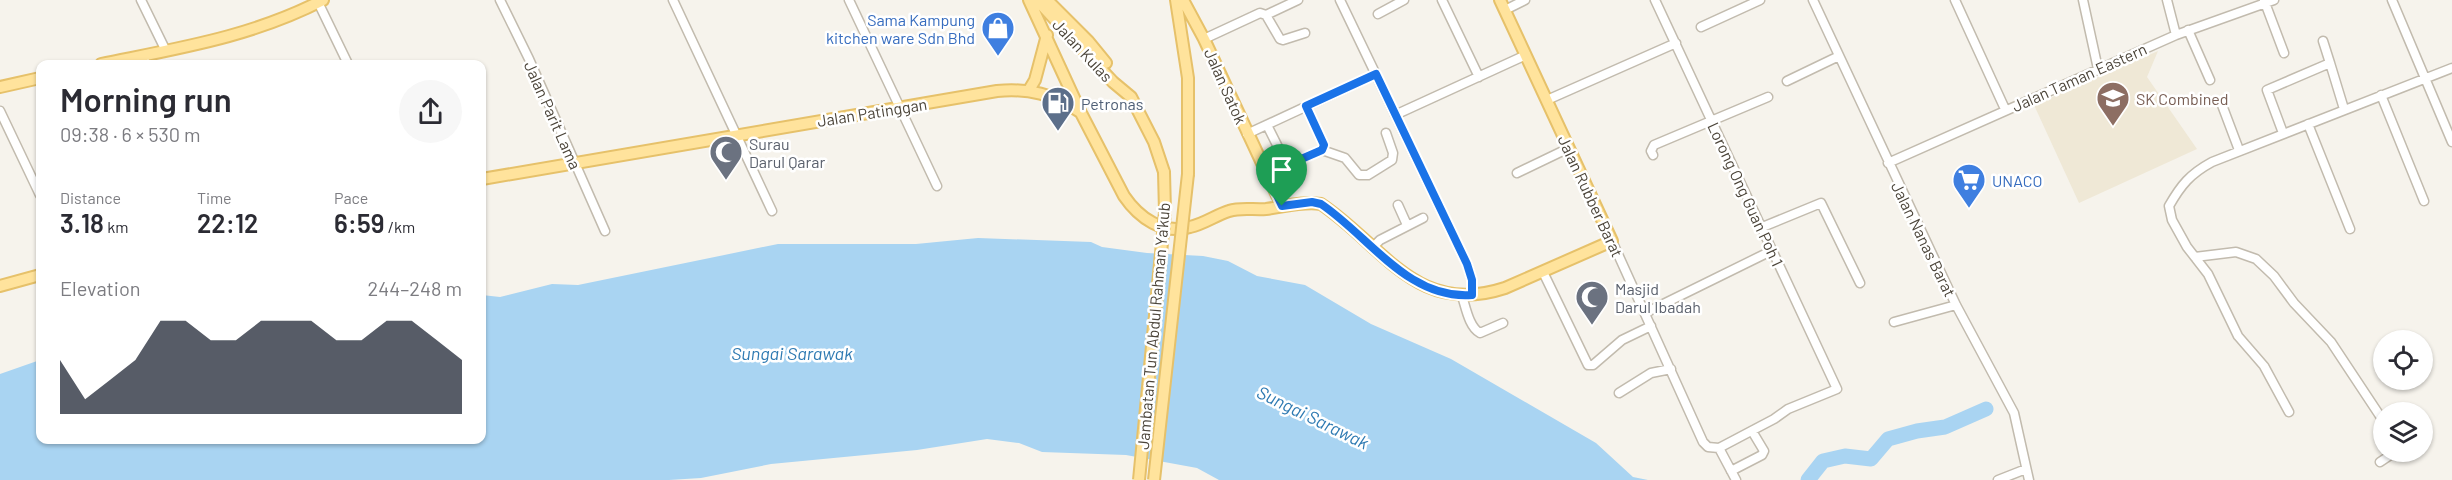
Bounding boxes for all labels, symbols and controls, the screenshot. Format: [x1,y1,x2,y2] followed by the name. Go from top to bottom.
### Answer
[826,10,975,47] place label: Sama Kampung kitchen ware Sdn Bhd
[980,10,1016,57] shop icon: Sama Kampung kitchen ware Sdn Bhd
[1049,15,1117,85] street label: Jalan Kulas
[2009,39,2149,115] street label: Jalan Taman Eastern
[1201,45,1251,127] street label: Jalan Satok
[521,58,585,172] street label: Jalan Parit Lama
[60,79,232,119] text: Morning run
[399,80,462,143] button: share
[2095,80,2131,127] school or university icon: SK Combined
[1040,85,1076,132] fuel station icon: Petronas
[2136,89,2229,108] place label: SK Combined
[816,94,928,130] street label: Jalan Patinggan
[1081,94,1143,113] place label: Petronas
[1704,119,1788,269] street label: Lorong Ong Guan Poh 1
[60,122,201,146] text: 09:38 · 6 × 530 m
[1554,132,1628,260] street label: Jalan Rubber Barat
[708,134,744,181] mosque icon: Surau Darul Qarar
[749,134,825,171] place label: Surau Darul Qarar
[1256,144,1307,206] pin
[1265,153,1298,186] icon: arrive
[1951,162,1987,209] supermarket icon: UNACO
[1992,171,2042,190] place label: UNACO
[1888,178,1960,300] street label: Jalan Nanas Barat
[60,188,121,207] text: Distance
[197,188,232,207] text: Time
[334,188,368,207] text: Pace
[1133,202,1173,450] street label: Jambatan Tun Abdul Rahman Ya'kub
[60,207,104,238] text: 3.18
[197,207,258,238] text: 22:12
[334,207,384,238] text: 6:59
[104,217,128,236] text: km
[384,217,415,236] text: /km
[60,276,141,300] text: Elevation
[368,276,462,300] text: 244–248 m
[1574,279,1610,326] mosque icon: Masjid Darul Ibadah
[1615,279,1701,316] place label: Masjid Darul Ibadah
[2373,330,2433,462] map controls
[2373,330,2433,390] button: locate
[731,342,853,364] water label: Sungai Sarawak
[1253,380,1373,454] water label: Sungai Sarawak
[2373,402,2433,462] button: layers

